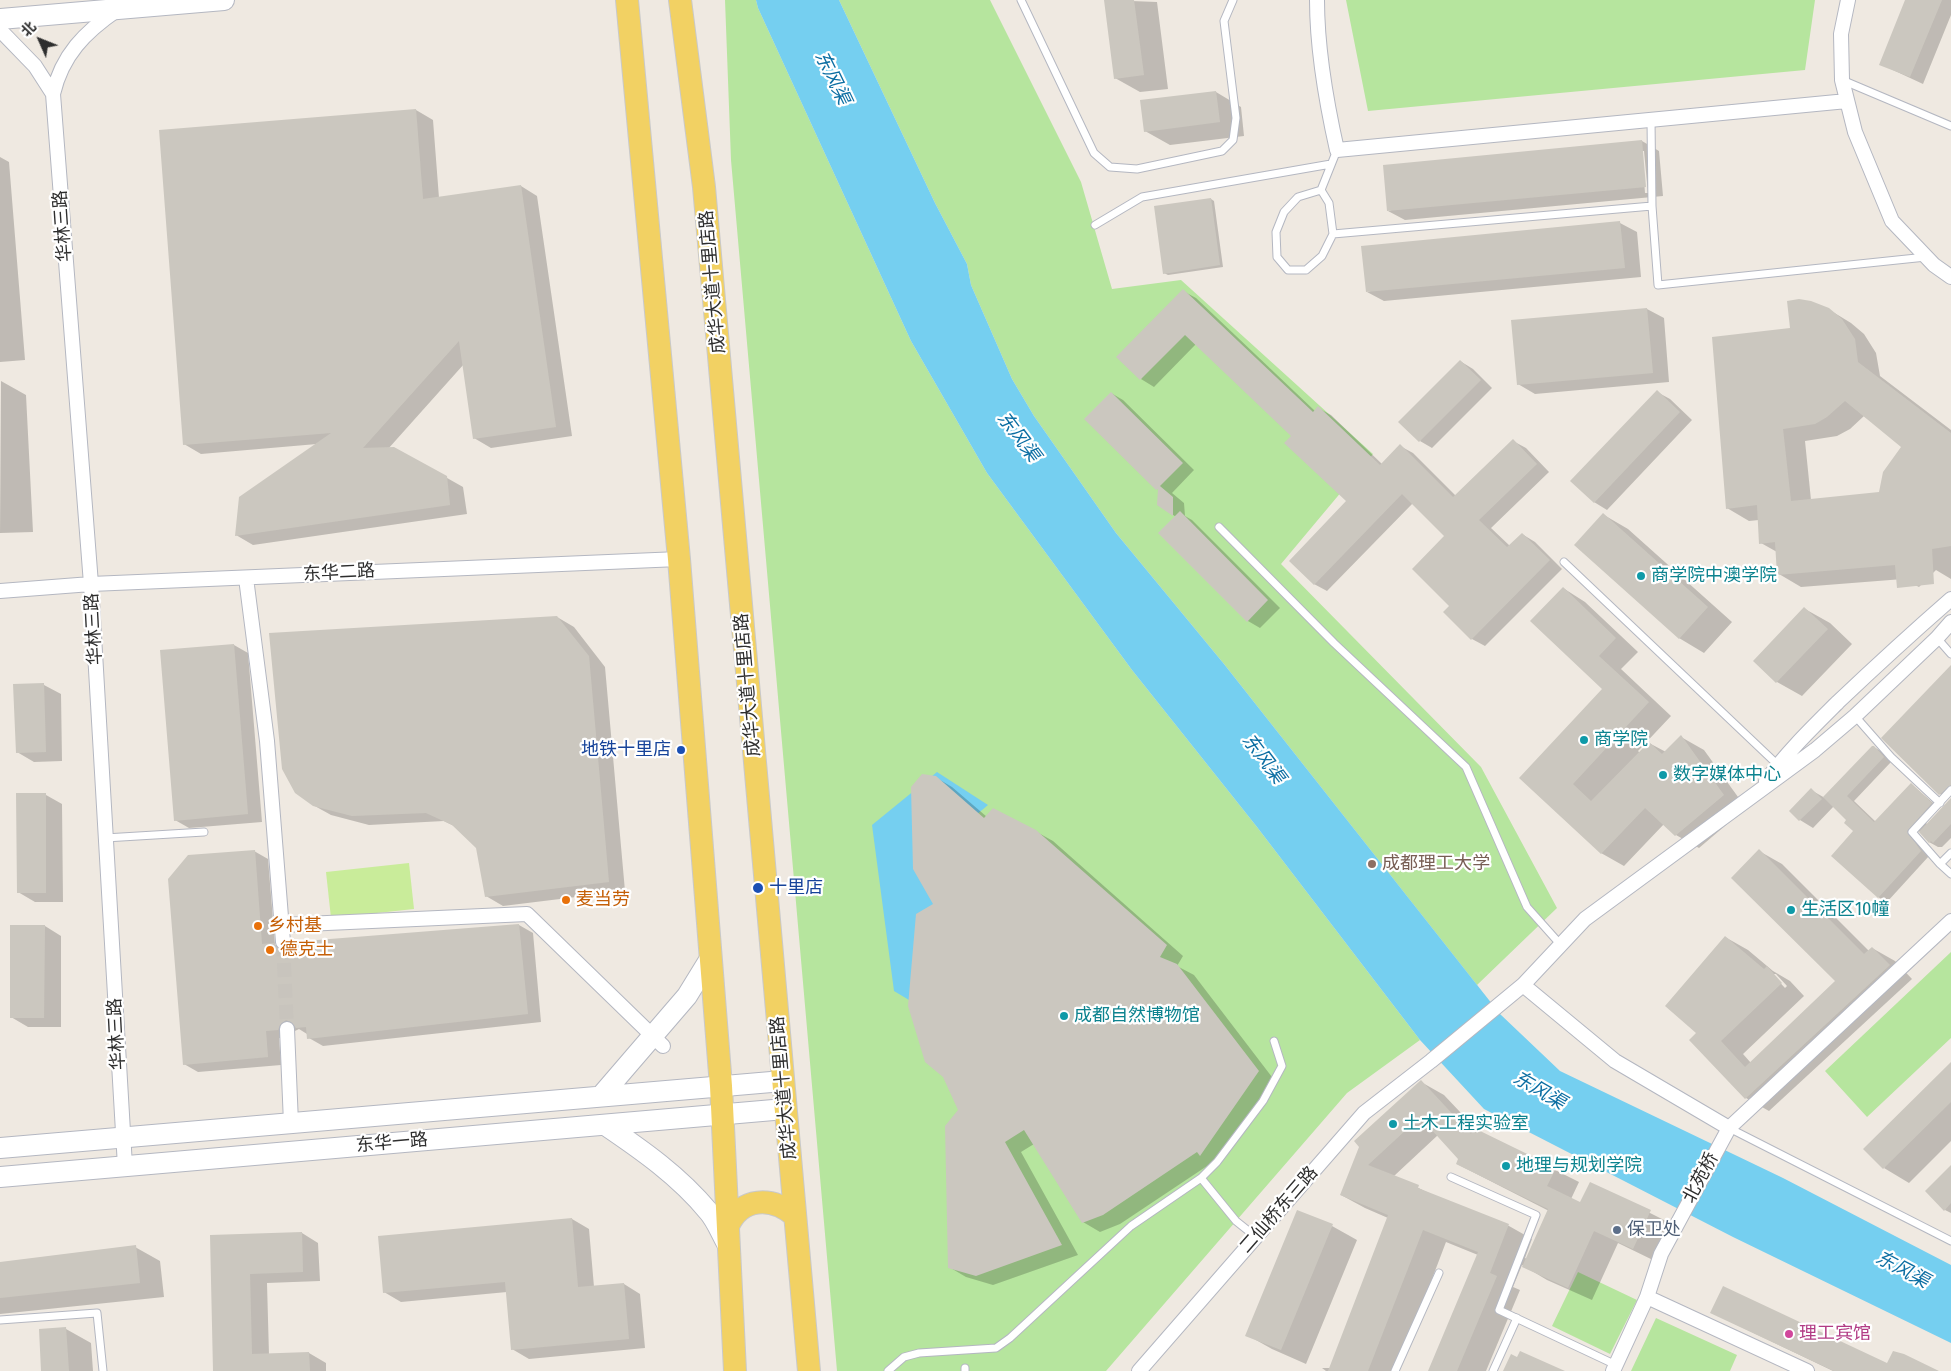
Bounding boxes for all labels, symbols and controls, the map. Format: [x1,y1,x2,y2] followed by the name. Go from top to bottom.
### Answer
[15,15,65,65] north arrow
[18,18,40,40] text: 北
[809,47,855,109] water label: 东风渠
[50,189,76,263] street label: 华林三路
[696,209,730,355] street label: 成华大道十里店路
[992,407,1044,467] water label: 东风渠
[302,560,376,586] street label: 东华二路
[1651,565,1777,587] place label: 商学院中澳学院
[1635,570,1647,582] marker: 商学院中澳学院
[81,592,107,666] street label: 华林三路
[731,612,765,758] street label: 成华大道十里店路
[1237,729,1289,789] water label: 东风渠
[1594,729,1648,751] place label: 商学院
[1578,734,1590,746] marker: 商学院
[581,739,671,761] place label: 地铁十里店
[675,744,687,756] marker: 地铁十里店
[1673,764,1781,786] place label: 数字媒体中心
[1657,769,1669,781] marker: 数字媒体中心
[1382,853,1490,875] place label: 成都理工大学
[1366,858,1378,870] marker: 成都理工大学
[769,877,823,899] place label: 十里店
[751,881,765,895] marker: 十里店
[576,889,630,911] place label: 麦当劳
[560,894,572,906] marker: 麦当劳
[1801,899,1889,921] place label: 生活区10幢
[1785,904,1797,916] marker: 生活区10幢
[268,915,322,937] place label: 乡村基
[252,920,264,932] marker: 乡村基
[280,939,334,961] place label: 德克士
[264,944,276,956] marker: 德克士
[104,997,130,1071] street label: 华林三路
[1074,1005,1200,1027] place label: 成都自然博物馆
[1058,1010,1070,1022] marker: 成都自然博物馆
[767,1015,801,1161] street label: 成华大道十里店路
[1509,1067,1569,1115] water label: 东风渠
[1403,1113,1529,1135] place label: 土木工程实验室
[1387,1118,1399,1130] marker: 土木工程实验室
[355,1129,429,1157] street label: 东华一路
[1679,1149,1723,1207] street label: 北苑桥
[1516,1155,1642,1177] place label: 地理与规划学院
[1500,1160,1512,1172] marker: 地理与规划学院
[1235,1162,1323,1258] street label: 二仙桥东三路
[1627,1219,1681,1241] place label: 保卫处
[1611,1224,1623,1236] marker: 保卫处
[1871,1247,1933,1293] water label: 东风渠
[1799,1323,1871,1345] place label: 理工宾馆
[1783,1328,1795,1340] marker: 理工宾馆

